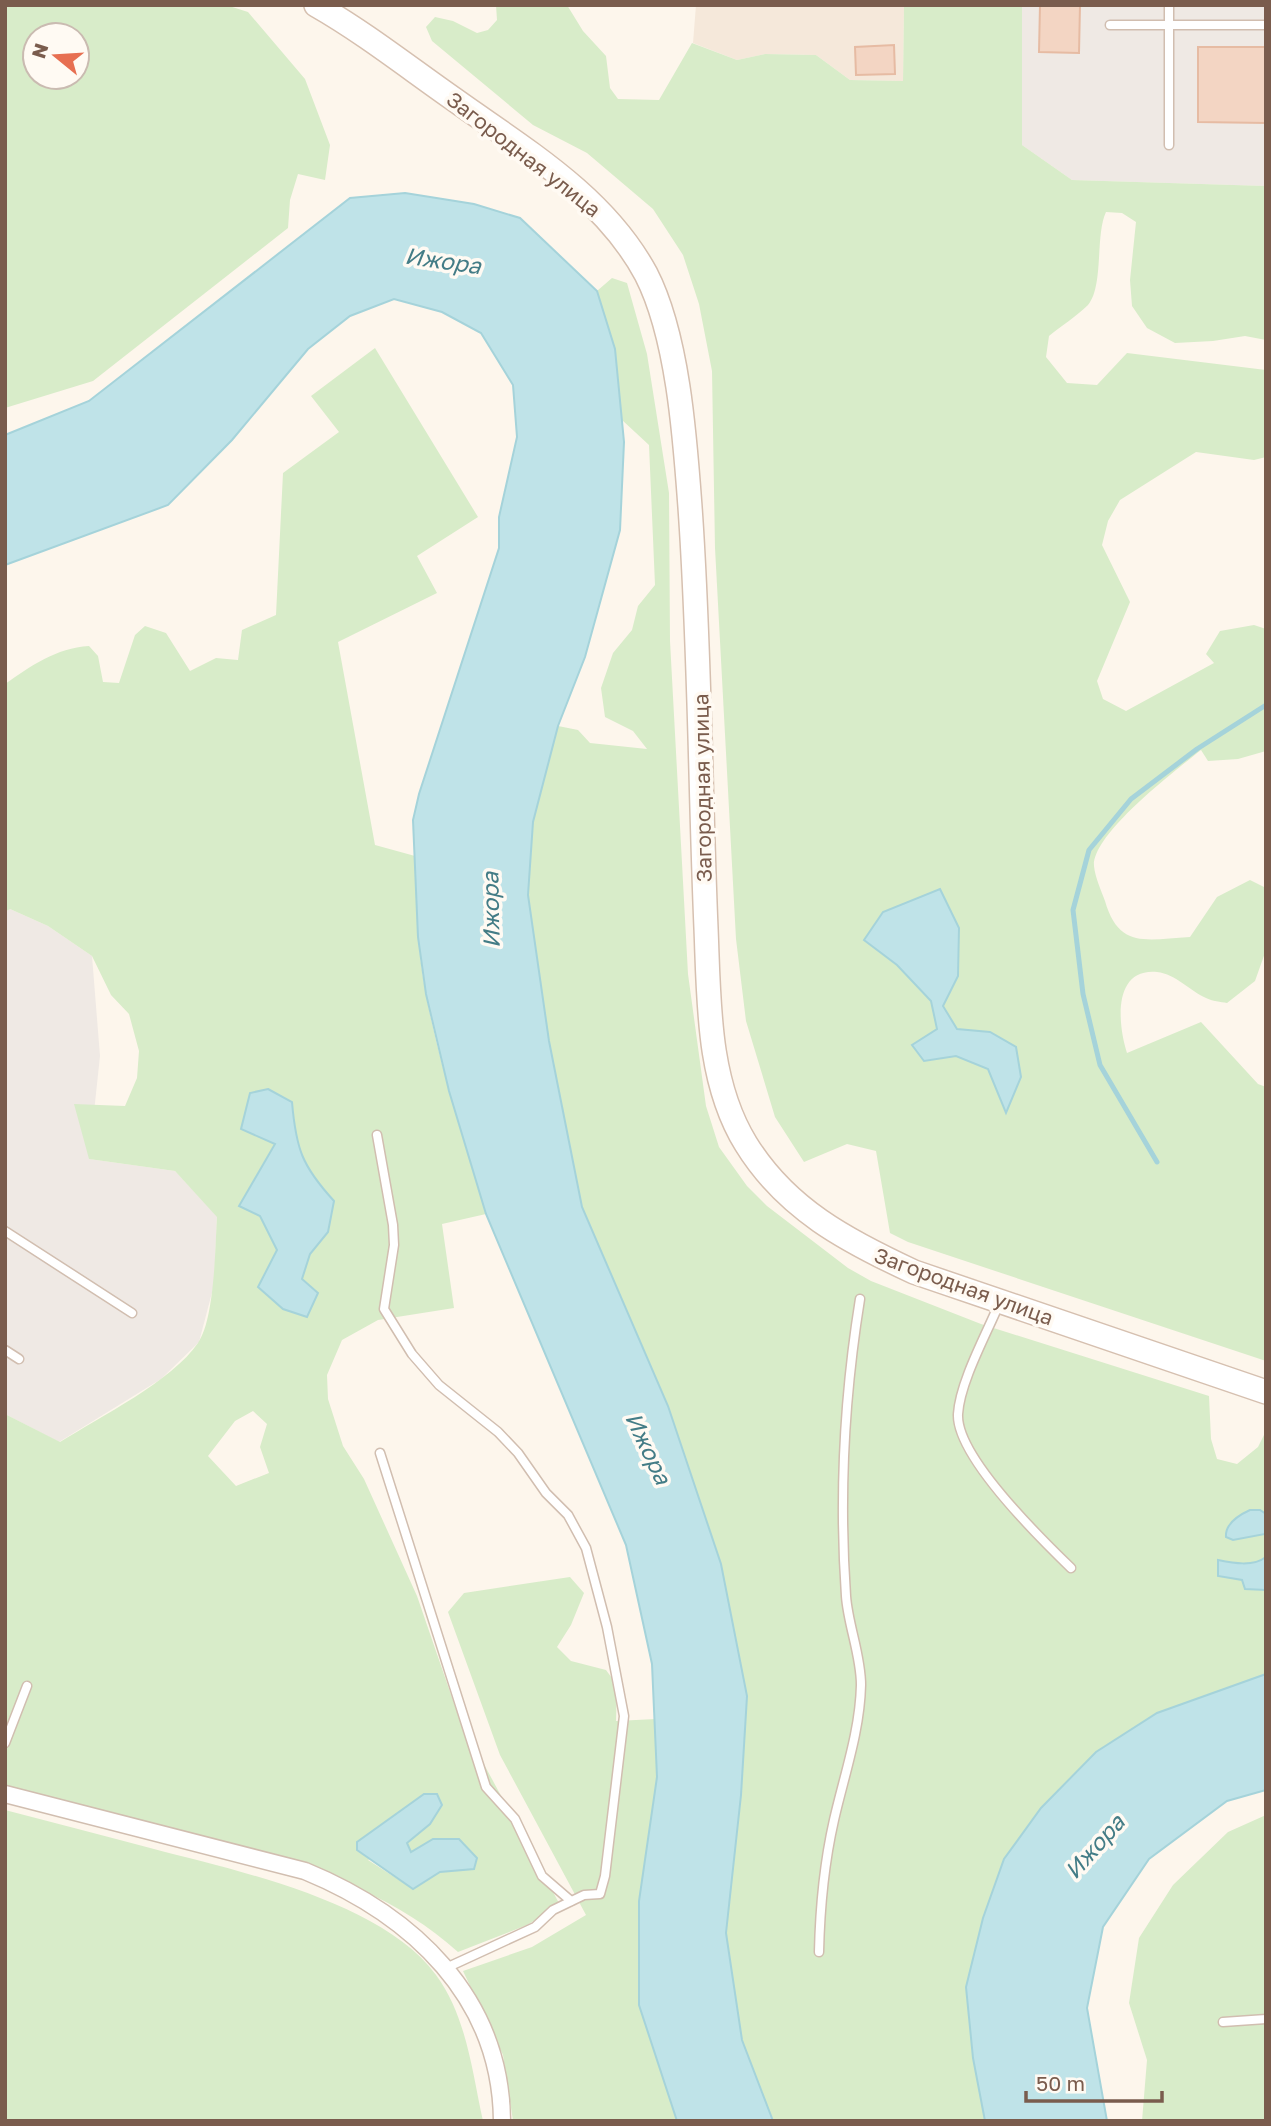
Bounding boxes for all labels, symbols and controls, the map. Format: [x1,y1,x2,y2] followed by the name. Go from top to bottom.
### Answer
[21,21,91,91] north arrow
[26,40,53,61] text: N
[442,86,606,222] street label: Загородная улица
[403,241,484,279] water label: Ижора
[687,693,717,883] street label: Загородная улица
[475,871,505,948] water label: Ижора
[871,1241,1057,1331] street label: Загородная улица
[620,1407,678,1489] water label: Ижора
[1058,1808,1131,1884] water label: Ижора
[1026,2060,1162,2104] scale bar
[1036,2070,1085,2096] text: 50 m

